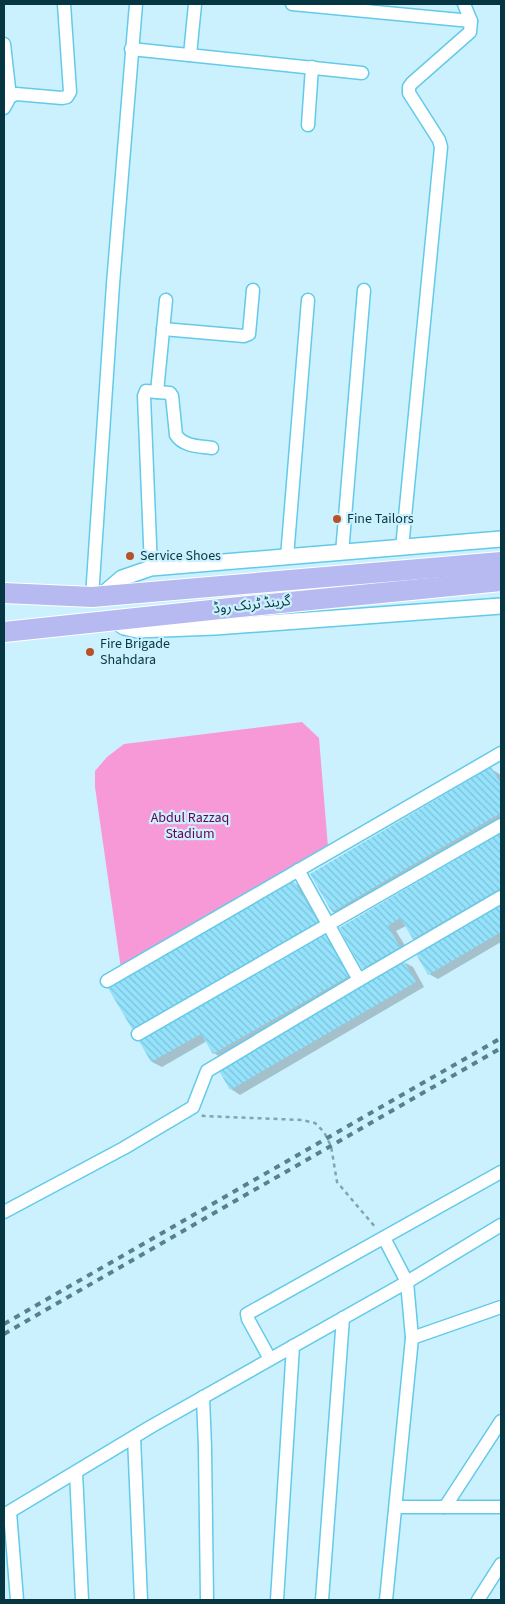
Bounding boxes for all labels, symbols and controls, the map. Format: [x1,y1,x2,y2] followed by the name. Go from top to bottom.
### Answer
[347,509,414,529] place label: Fine Tailors
[331,513,343,525] marker: Fine Tailors
[140,546,221,566] place label: Service Shoes
[124,550,136,562] marker: Service Shoes
[212,591,292,619] street label: گرینڈ ٹرنک روڈ
[100,634,170,670] place label: Fire Brigade Shahdara
[84,646,96,658] marker: Fire Brigade Shahdara
[151,808,229,844] park label: Abdul Razzaq Stadium

